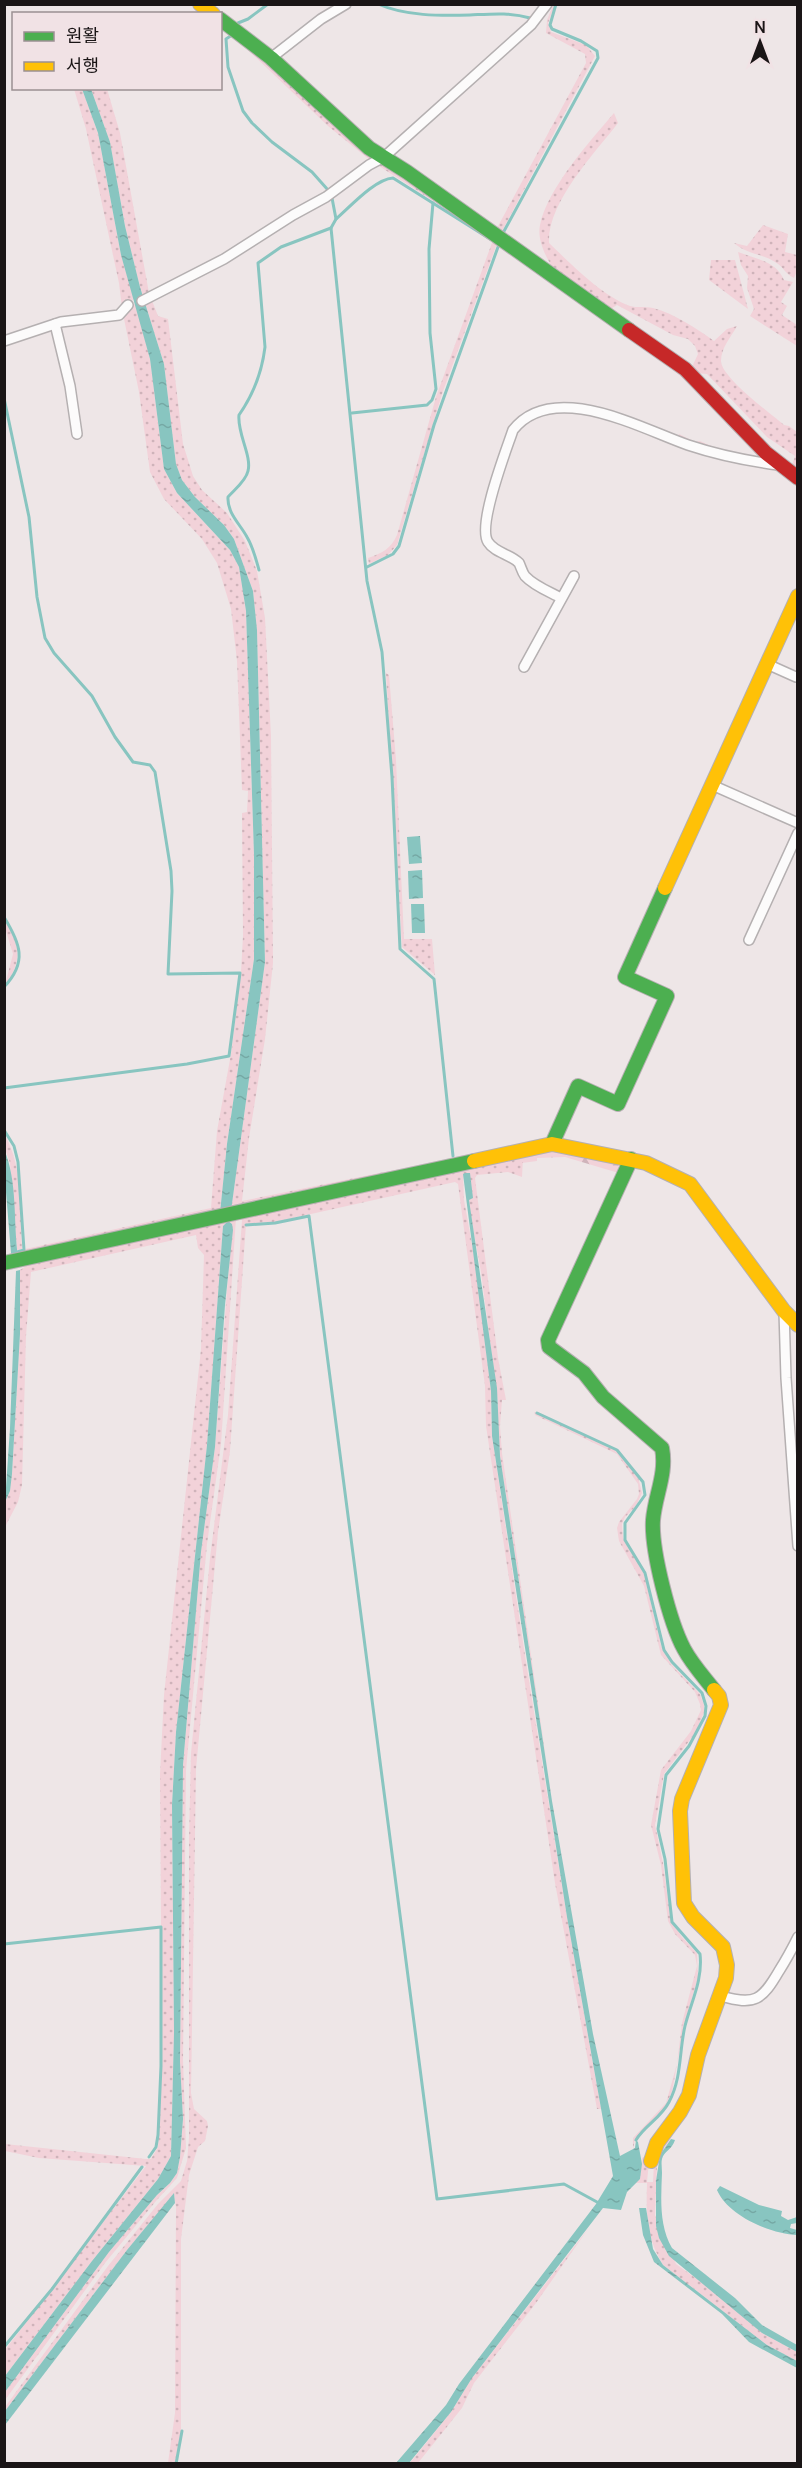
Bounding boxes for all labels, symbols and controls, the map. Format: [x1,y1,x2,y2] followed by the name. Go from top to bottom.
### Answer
[12,12,222,90] legend
[730,12,790,72] north arrow
[754,16,766,38] text: N
[66,23,99,47] text: 원활
[66,53,99,77] text: 서행

